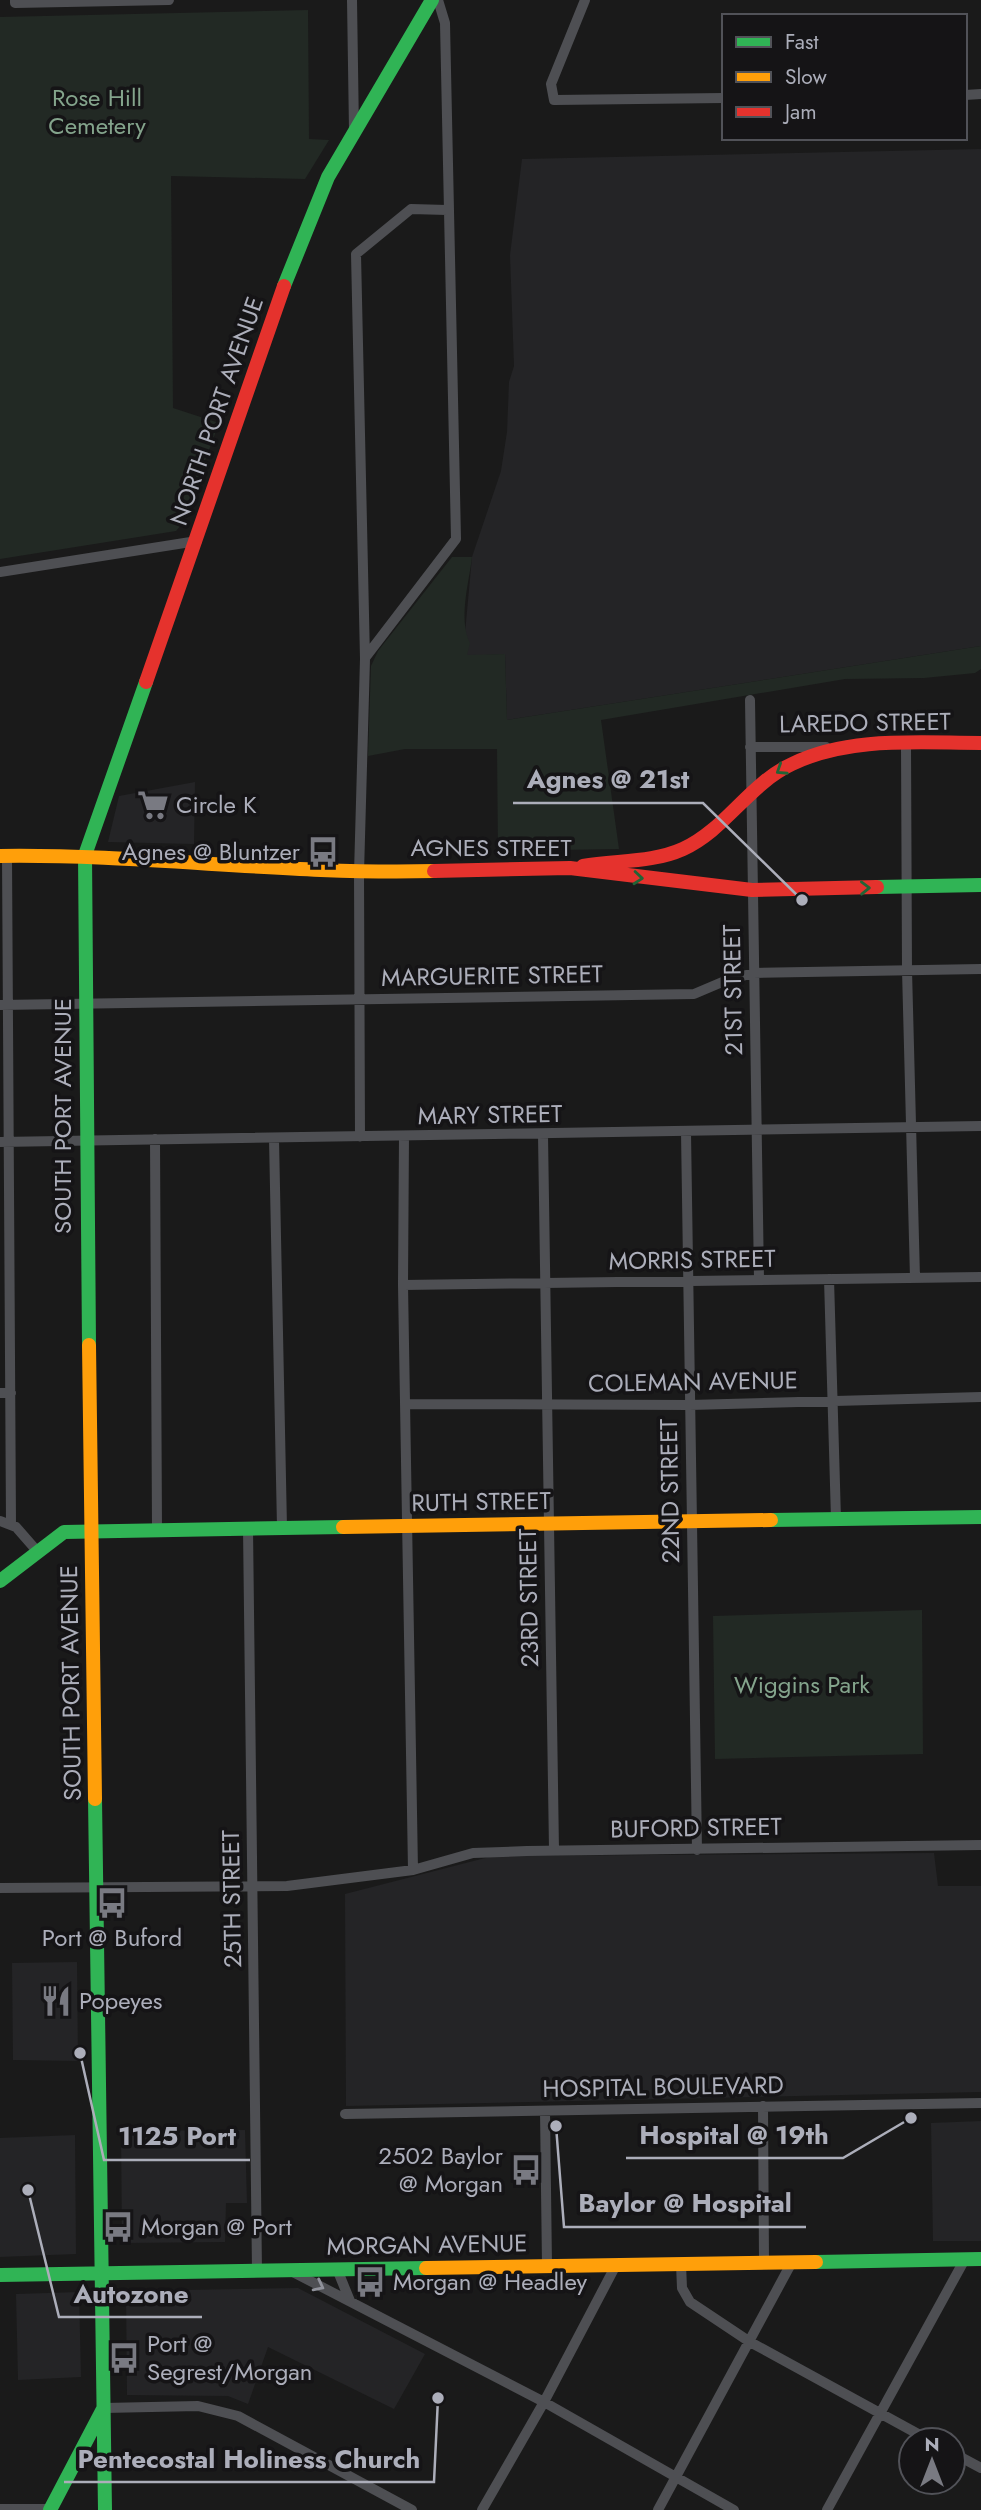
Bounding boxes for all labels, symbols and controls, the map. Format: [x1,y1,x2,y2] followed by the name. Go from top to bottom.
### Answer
[722,14,967,140] legend
[785,27,818,57] text: Fast
[785,62,827,92] text: Slow
[48,80,146,143] park label: Rose Hill Cemetery
[782,97,817,127] text: Jam
[161,292,272,530] street label: NORTH PORT AVENUE
[779,704,951,741] street label: LAREDO STREET
[513,756,703,803] callout: Agnes @ 21st
[526,760,690,798] text: Agnes @ 21st
[775,762,788,775] one-way arrow
[176,787,257,822] place label: Circle K
[136,788,170,822] supermarket icon: Circle K
[410,830,572,865] street label: AGNES STREET
[122,834,301,869] place label: Agnes @ Bluntzer
[306,835,340,869] bus stop icon: Agnes @ Bluntzer
[632,870,644,885] one-way arrow
[860,880,871,895] one-way arrow
[714,924,751,1056] street label: 21ST STREET
[381,956,603,995] street label: MARGUERITE STREET
[45,998,80,1234] street label: SOUTH PORT AVENUE
[417,1096,563,1133] street label: MARY STREET
[608,1241,776,1278] street label: MORRIS STREET
[588,1362,798,1401] street label: COLEMAN AVENUE
[651,1418,688,1564] street label: 22ND STREET
[411,1483,551,1520] street label: RUTH STREET
[510,1528,547,1668] street label: 23RD STREET
[51,1565,90,1801] street label: SOUTH PORT AVENUE
[734,1667,870,1702] park label: Wiggins Park
[610,1809,782,1846] street label: BUFORD STREET
[213,1830,250,1968] street label: 25TH STREET
[95,1886,129,1920] bus stop icon: Port @ Buford
[42,1920,182,1955] place label: Port @ Buford
[79,1983,162,2018] place label: Popeyes
[39,1984,73,2018] restaurant icon: Popeyes
[542,2067,784,2106] street label: HOSPITAL BOULEVARD
[626,2111,843,2158] callout: Hospital @ 19th
[104,2113,250,2160] callout: 1125 Port
[639,2116,829,2154] text: Hospital @ 19th
[118,2117,237,2155] text: 1125 Port
[378,2138,504,2201] place label: 2502 Baylor @ Morgan
[509,2153,543,2187] bus stop icon: 2502 Baylor @ Morgan
[564,2180,806,2227] callout: Baylor @ Hospital
[578,2184,792,2222] text: Baylor @ Hospital
[141,2209,292,2244] place label: Morgan @ Port
[101,2210,135,2244] bus stop icon: Morgan @ Port
[326,2225,528,2264] street label: MORGAN AVENUE
[393,2264,587,2299] place label: Morgan @ Headley
[353,2265,387,2299] bus stop icon: Morgan @ Headley
[59,2270,202,2317] callout: Autozone
[72,2275,189,2313] text: Autozone
[312,2277,324,2291] one-way arrow
[147,2326,312,2389] place label: Port @ Segrest/Morgan
[107,2341,141,2375] bus stop icon: Port @ Segrest/Morgan
[897,2426,967,2496] north arrow
[924,2431,940,2458] text: N
[64,2435,434,2482] callout: Pentecostal Holiness Church
[78,2440,420,2478] text: Pentecostal Holiness Church

